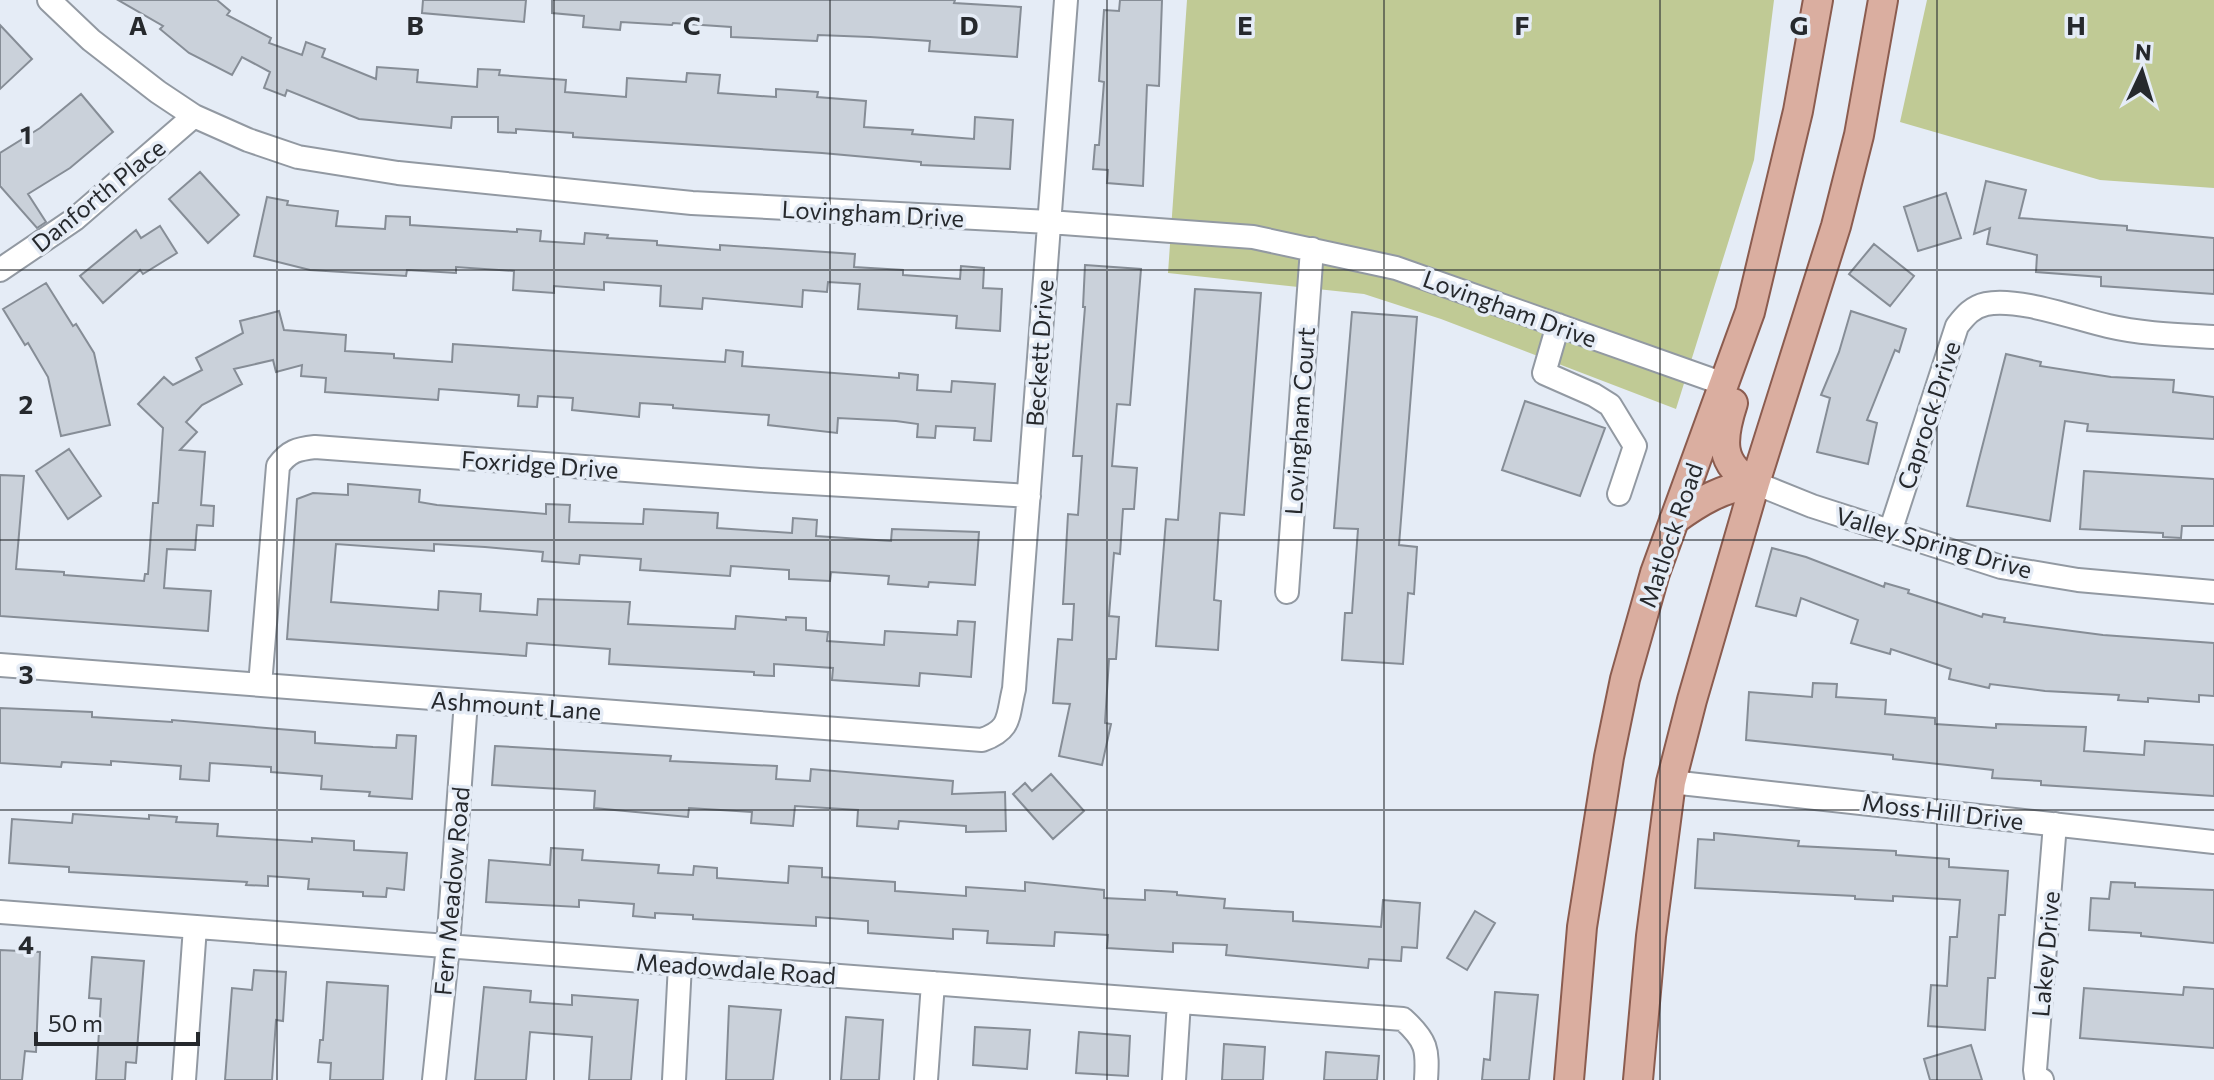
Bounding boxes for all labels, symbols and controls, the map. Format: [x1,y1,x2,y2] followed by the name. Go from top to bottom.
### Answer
[129,9,148,40] text: A
[406,9,424,40] text: B
[683,9,701,40] text: C
[959,9,979,40] text: D
[1237,9,1253,40] text: E
[1514,9,1530,40] text: F
[1790,9,1808,40] text: G
[2066,9,2086,40] text: H
[2102,32,2182,112] north arrow
[2134,38,2153,66] text: N
[20,118,32,149] text: 1
[25,132,171,258] street label: Danforth Place
[781,194,965,232] street label: Lovingham Drive
[1419,263,1601,353] street label: Lovingham Drive
[1019,279,1059,427] street label: Beckett Drive
[1278,326,1320,516] street label: Lovingham Court
[1890,337,1966,493] street label: Caprock Drive
[19,388,33,419] text: 2
[460,444,620,484] street label: Foxridge Drive
[1632,459,1708,611] street label: Matlock Road
[1833,500,2035,584] street label: Valley Spring Drive
[18,658,34,689] text: 3
[430,685,602,725] street label: Ashmount Lane
[427,785,475,997] street label: Fern Meadow Road
[1861,787,2025,835] street label: Moss Hill Drive
[2025,890,2065,1018] street label: Lakey Drive
[18,928,34,959] text: 4
[635,947,837,989] street label: Meadowdale Road
[36,996,198,1046] scale bar
[48,1008,103,1037] text: 50 m

